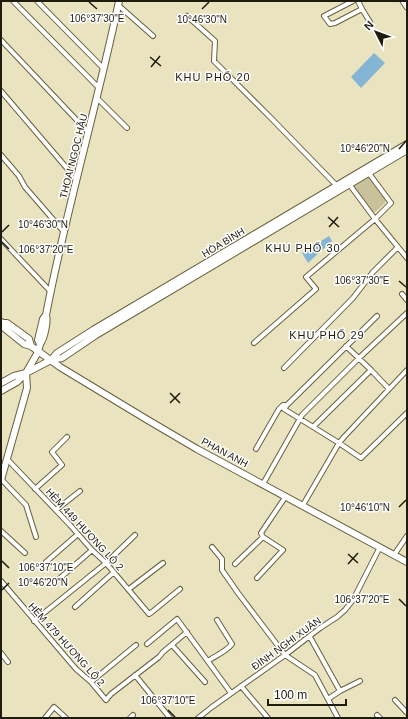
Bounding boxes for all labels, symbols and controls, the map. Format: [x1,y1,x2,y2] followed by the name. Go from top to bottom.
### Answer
[356,12,396,52] north arrow
[69,13,125,24] text: 106°37'30"E
[177,14,227,25] text: 10°46'30"N
[361,18,376,32] text: N
[175,70,251,83] district label: KHU PHỐ 20
[57,112,89,200] street label: THOẠI NGỌC HẦU
[340,143,390,154] text: 10°46'20"N
[18,219,68,230] text: 10°46'30"N
[199,225,247,259] street label: HÒA BÌNH
[265,241,341,254] district label: KHU PHỐ 30
[18,244,74,255] text: 106°37'20"E
[334,275,390,286] text: 106°37'30"E
[289,328,365,341] district label: KHU PHỐ 29
[200,436,250,469] street label: PHAN ANH
[44,485,127,573] street label: HẺM 449 HƯƠNG LỘ 2
[340,502,390,513] text: 10°46'10"N
[18,562,74,573] text: 106°37'10"E
[18,577,68,588] text: 10°46'20"N
[334,594,390,605] text: 106°37'20"E
[26,600,108,689] street label: HẺM 479 HƯƠNG LỘ 2
[249,614,323,672] street label: ĐÌNH NGHI XUÂN
[268,681,346,707] scale bar
[274,688,307,702] text: 100 m
[140,695,196,706] text: 106°37'10"E

